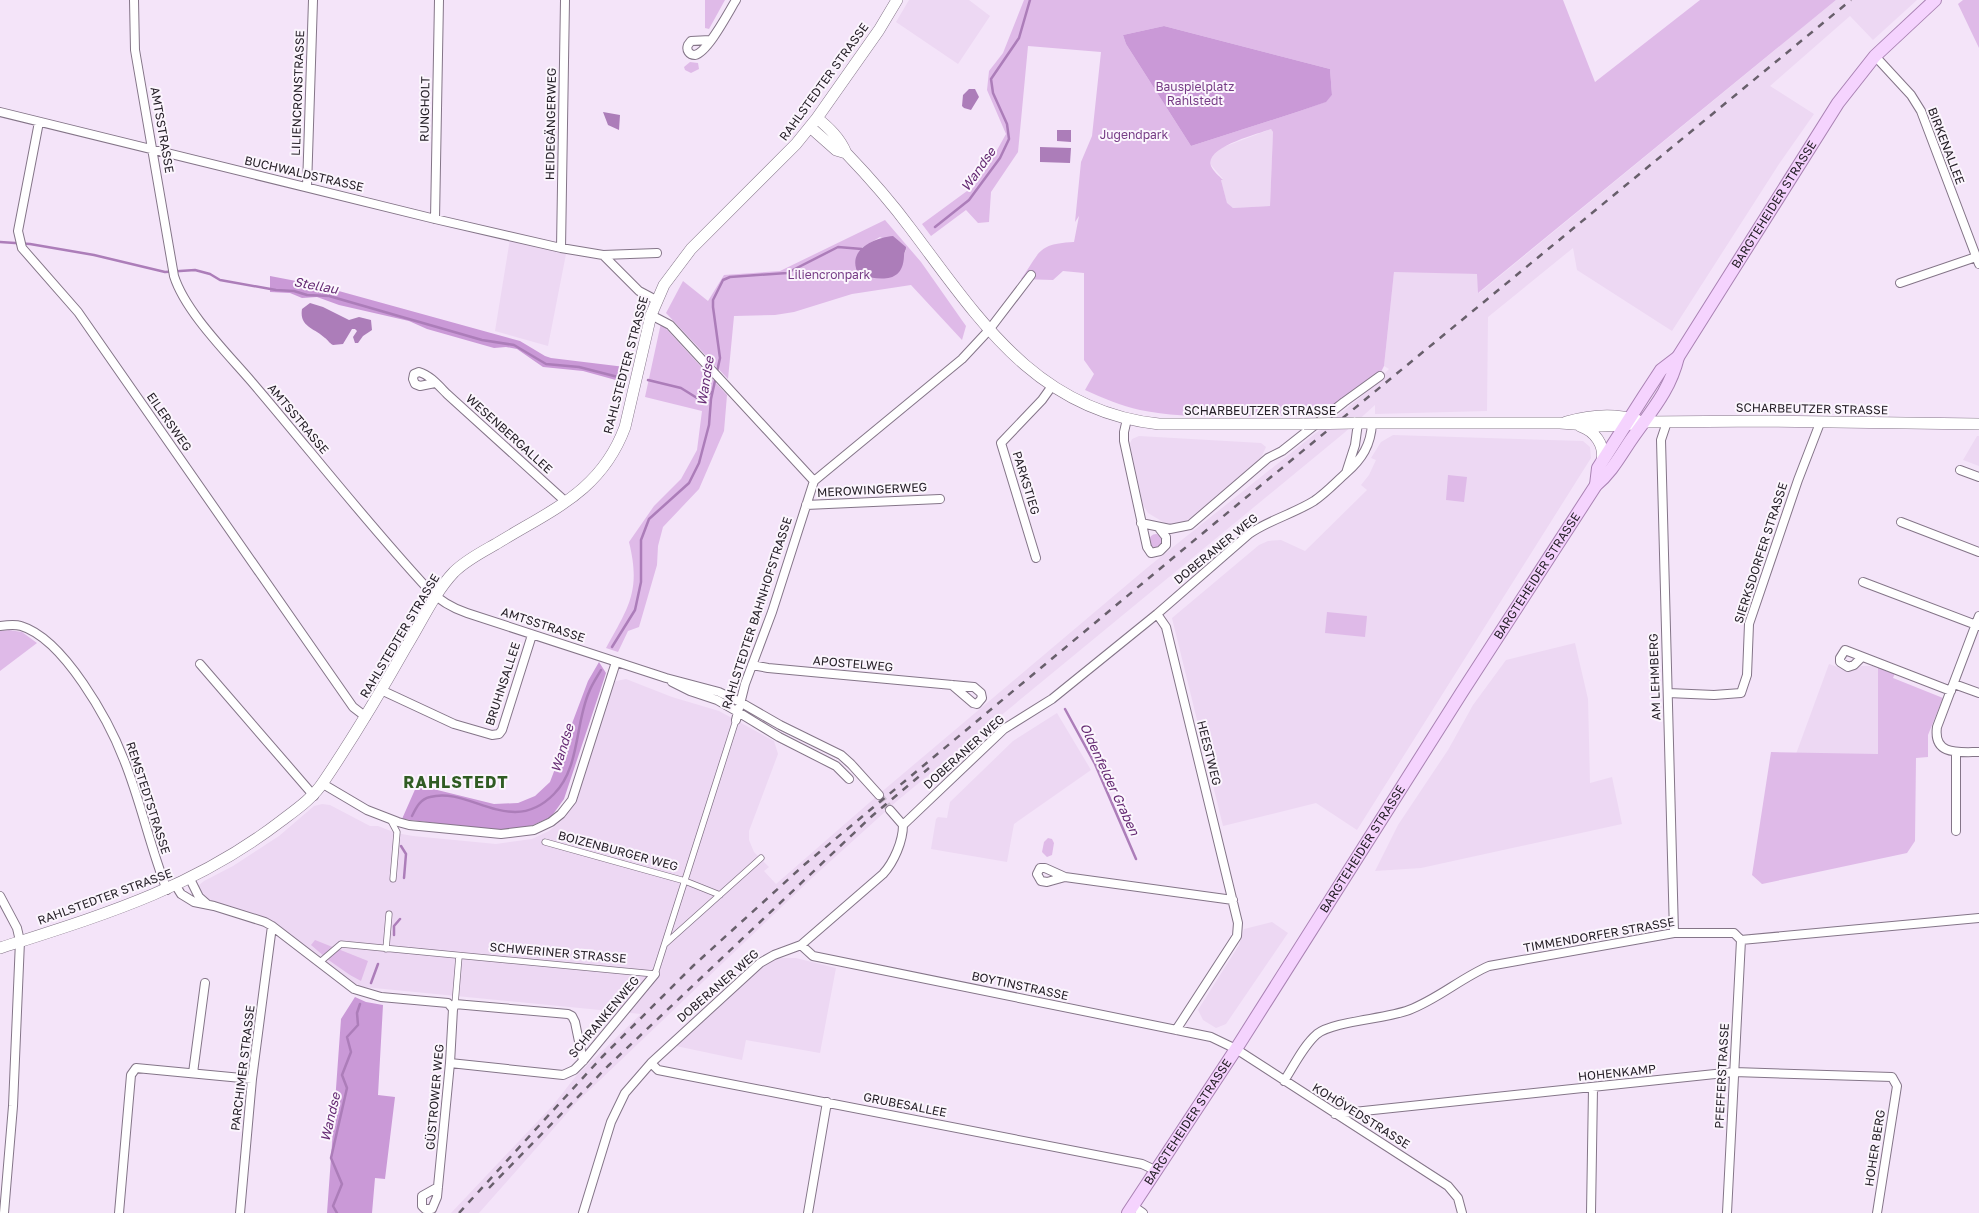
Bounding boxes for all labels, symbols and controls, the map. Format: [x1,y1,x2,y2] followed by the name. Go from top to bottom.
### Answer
[776,20,871,144] street label: RAHLSTEDTER STRASSE
[288,30,307,156] street label: LILIENCRONSTRASSE
[542,68,559,180] street label: HEIDEGÄNGERWEG
[416,75,433,142] street label: RUNGHOLT
[1156,79,1234,108] park label: Bauspielplatz Rahlstedt
[148,86,177,174] street label: AMTSSTRASSE
[1925,105,1968,186] street label: BIRKENALLEE
[1100,127,1169,142] park label: Jugendpark
[1728,138,1819,271] street label: BARGTEHEIDER STRASSE
[957,143,1000,194] water label: Wandse
[243,152,365,195] street label: BUCHWALDSTRASSE
[788,267,871,282] park label: Liliencronpark
[293,273,340,297] water label: Stellau
[600,294,651,435] street label: RAHLSTEDTER STRASSE
[693,354,717,407] water label: Wandse
[265,380,332,457] street label: AMTSSTRASSE
[144,389,195,454] street label: EILERSWEG
[463,391,556,476] street label: WESENBERGALLEE
[1736,400,1888,417] street label: SCHARBEUTZER STRASSE
[1184,403,1336,418] street label: SCHARBEUTZER STRASSE
[1010,449,1043,516] street label: PARKSTIEG
[817,479,927,500] street label: MEROWINGERWEG
[1731,480,1790,625] street label: SIERKSDORFER STRASSE
[1171,510,1261,587] street label: DOBERANER WEG
[1490,510,1583,642] street label: BARGTEHEIDER STRASSE
[718,515,795,711] street label: RAHLSTEDTER BAHNHOFSTRASSE
[357,571,443,701] street label: RAHLSTEDTER STRASSE
[499,604,587,645] street label: AMTSSTRASSE
[1645,633,1664,721] street label: AM LEHMBERG
[482,640,523,728] street label: BRUHNSALLEE
[812,653,894,674] street label: APOSTELWEG
[920,711,1007,792] street label: DOBERANER WEG
[1194,719,1225,787] street label: HEESTWEG
[547,720,577,774] water label: Wandse
[1077,720,1143,839] water label: Oldenfelder Graben
[123,740,174,856] street label: REMSTEDTSTRASSE
[403,772,509,792] district label: RAHLSTEDT
[1316,782,1408,915] street label: BARGTEHEIDER STRASSE
[557,827,680,874] street label: BOIZENBURGER WEG
[36,865,174,928] street label: RAHLSTEDTER STRASSE
[1522,914,1676,955] street label: TIMMENDORFER STRASSE
[489,939,627,966] street label: SCHWERINER STRASSE
[674,946,762,1025] street label: DOBERANER WEG
[970,968,1070,1003] street label: BOYTINSTRASSE
[565,973,642,1061] street label: SCHRANKENWEG
[227,1004,258,1132] street label: PARCHIMER STRASSE
[1711,1023,1732,1129] street label: PFEFFERSTRASSE
[422,1043,447,1151] street label: GÜSTROWER WEG
[1141,1056,1234,1188] street label: BARGTEHEIDER STRASSE
[1577,1061,1657,1084] street label: HOHENKAMP
[1310,1079,1413,1152] street label: KOHÖVEDSTRASSE
[862,1089,948,1120] street label: GRUBESALLEE
[317,1090,344,1143] water label: Wandse
[1861,1108,1888,1187] street label: HOHER BERG

